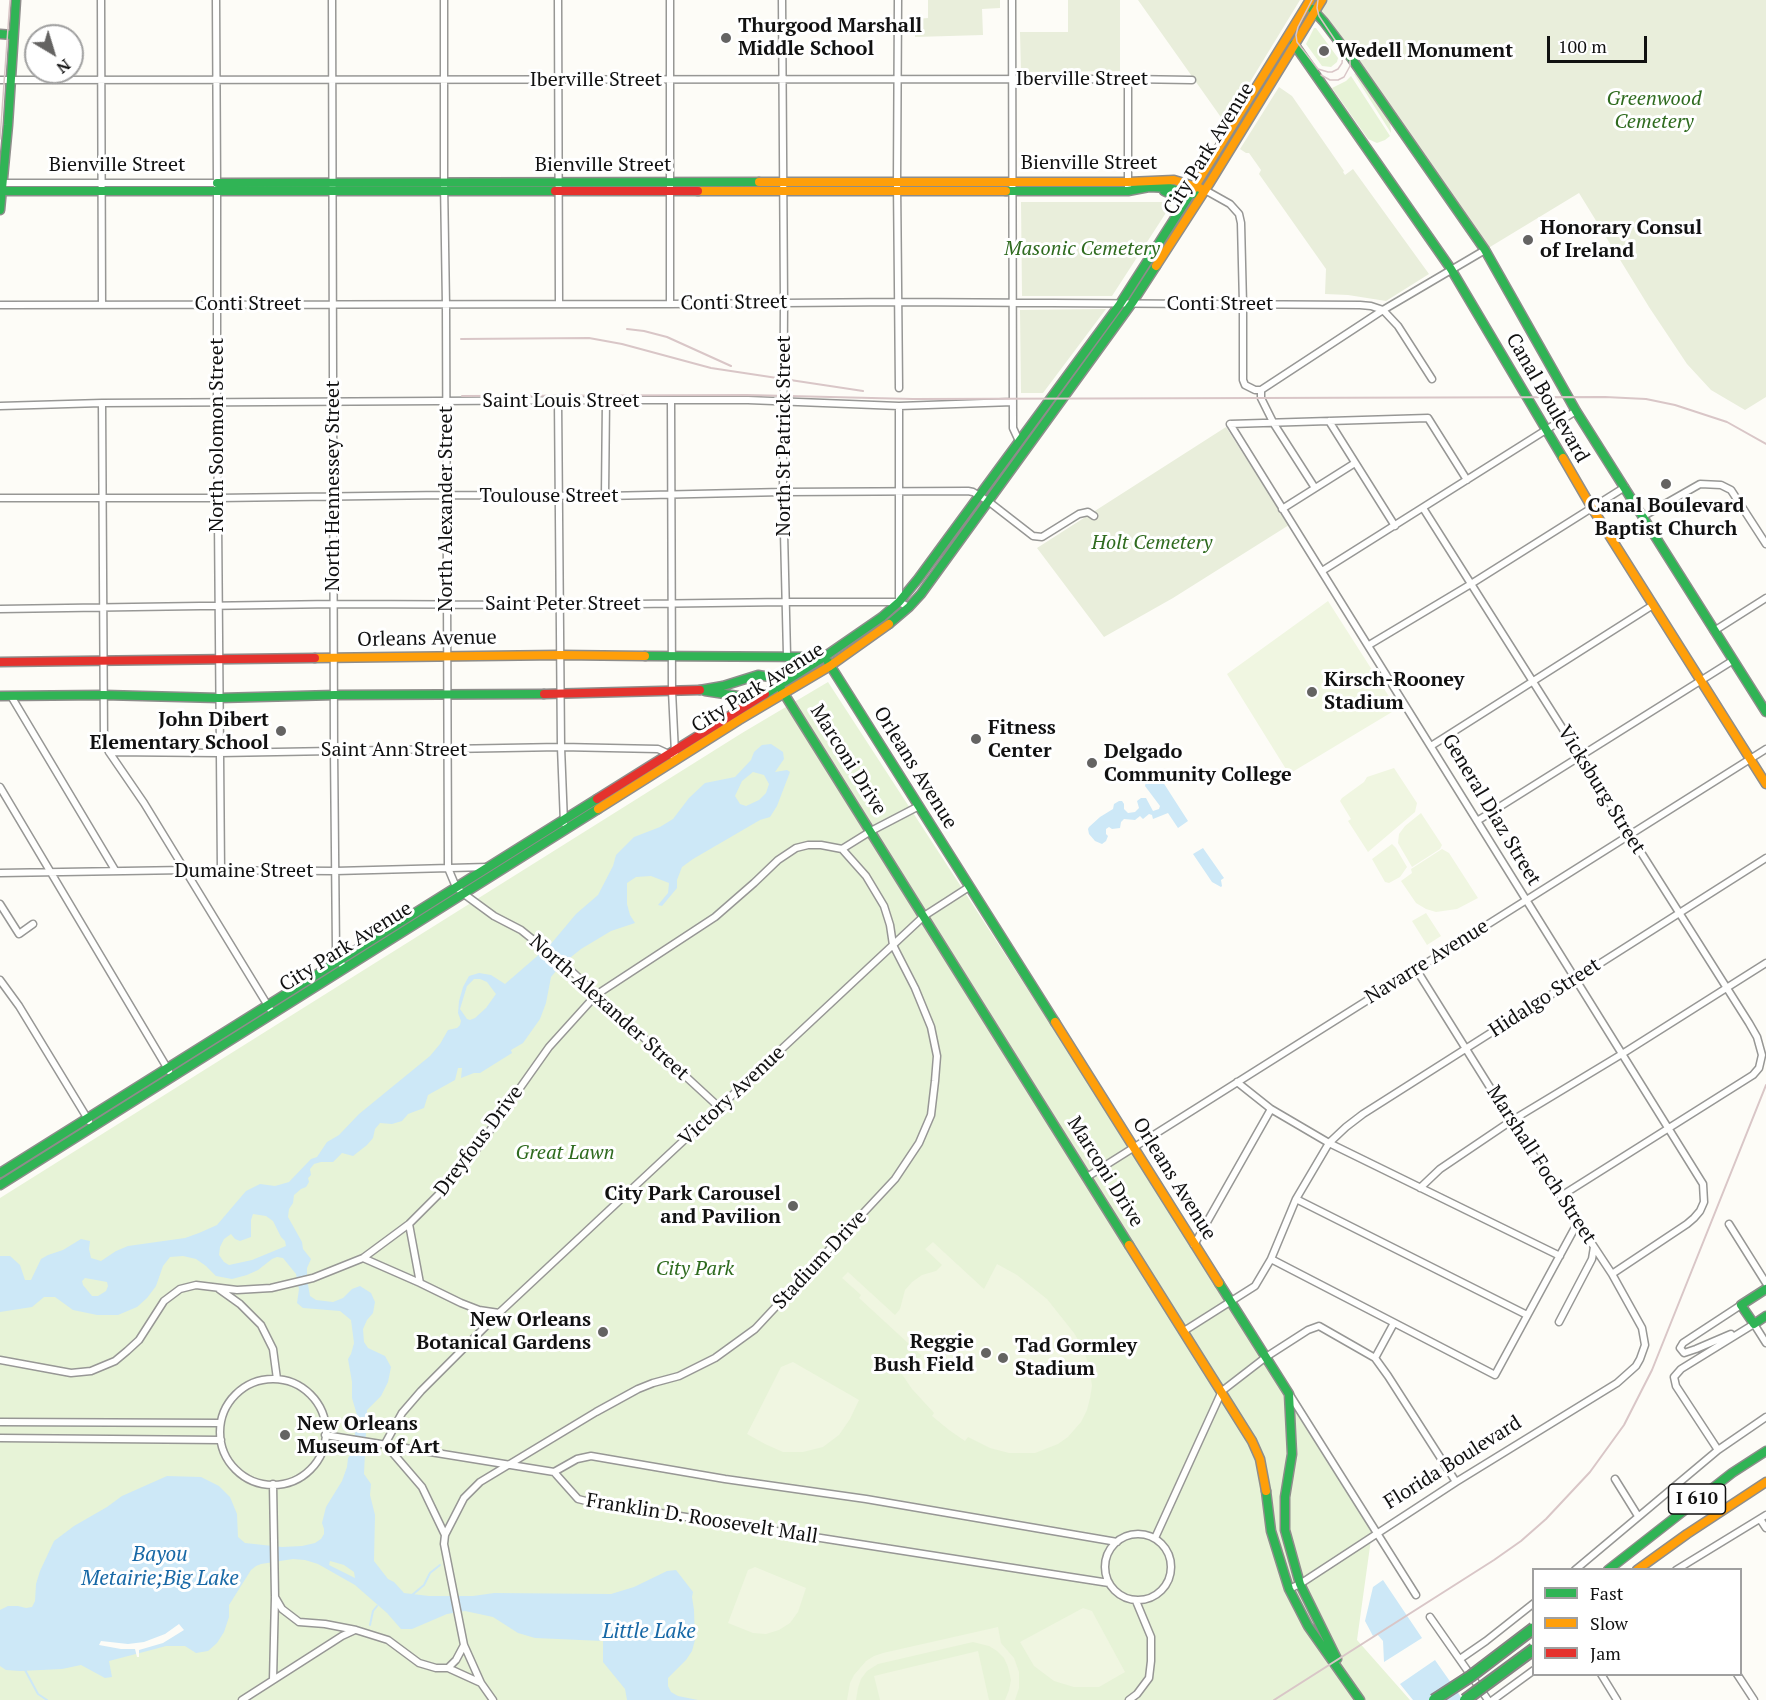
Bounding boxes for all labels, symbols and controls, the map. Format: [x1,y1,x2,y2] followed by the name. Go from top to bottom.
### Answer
[738,14,922,61] place label: Thurgood Marshall Middle School
[24,24,84,84] north arrow
[1550,24,1650,62] scale bar
[719,31,733,45] marker: Thurgood Marshall Middle School
[1558,34,1607,58] text: 100 m
[1336,39,1513,63] place label: Wedell Monument
[1317,44,1331,58] marker: Wedell Monument
[52,54,75,79] text: N
[1016,67,1148,91] street label: Iberville Street
[530,68,662,92] street label: Iberville Street
[1159,78,1259,220] street label: City Park Avenue
[1606,87,1702,134] park label: Greenwood Cemetery
[1021,151,1157,175] street label: Bienville Street
[49,153,185,177] street label: Bienville Street
[535,153,671,177] street label: Bienville Street
[1540,216,1702,263] place label: Honorary Consul of Ireland
[1521,233,1535,247] marker: Honorary Consul of Ireland
[1004,237,1160,261] park label: Masonic Cemetery
[680,290,788,316] street label: Conti Street
[195,292,301,316] street label: Conti Street
[1167,292,1273,316] street label: Conti Street
[1500,329,1594,467] street label: Canal Boulevard
[772,335,796,537] street label: North St Patrick Street
[205,338,229,532] street label: North Solomon Street
[321,380,345,592] street label: North Hennessey Street
[482,389,640,413] street label: Saint Louis Street
[434,406,458,612] street label: North Alexander Street
[1659,477,1673,491] marker: Canal Boulevard Baptist Church
[479,484,619,508] street label: Toulouse Street
[1587,494,1745,541] place label: Canal Boulevard Baptist Church
[1092,531,1212,555] park label: Holt Cemetery
[485,592,641,616] street label: Saint Peter Street
[357,626,497,652] street label: Orleans Avenue
[687,638,829,738] street label: City Park Avenue
[1324,668,1464,715] place label: Kirsch-Rooney Stadium
[1305,685,1319,699] marker: Kirsch-Rooney Stadium
[805,700,891,820] street label: Marconi Drive
[868,702,962,834] street label: Orleans Avenue
[90,708,269,755] place label: John Dibert Elementary School
[988,716,1056,763] place label: Fitness Center
[1552,721,1650,859] street label: Vicksburg Street
[274,724,288,738] marker: John Dibert Elementary School
[1436,730,1546,890] street label: General Diaz Street
[969,732,983,746] marker: Fitness Center
[321,738,467,762] street label: Saint Ann Street
[1104,740,1292,787] place label: Delgado Community College
[1085,756,1099,770] marker: Delgado Community College
[174,859,314,883] street label: Dumaine Street
[275,897,417,997] street label: City Park Avenue
[1361,915,1493,1009] street label: Navarre Avenue
[524,930,694,1086] street label: North Alexander Street
[1485,953,1605,1043] street label: Hidalgo Street
[674,1041,790,1151] street label: Victory Avenue
[430,1081,528,1201] street label: Dreyfous Drive
[1481,1081,1601,1249] street label: Marshall Foch Street
[1062,1112,1148,1232] street label: Marconi Drive
[1127,1113,1221,1245] street label: Orleans Avenue
[516,1141,614,1165] park label: Great Lawn
[604,1182,781,1229] place label: City Park Carousel and Pavilion
[786,1199,800,1213] marker: City Park Carousel and Pavilion
[768,1205,872,1315] street label: Stadium Drive
[656,1257,734,1281] park label: City Park
[416,1308,591,1355] place label: New Orleans Botanical Gardens
[596,1325,610,1339] marker: New Orleans Botanical Gardens
[874,1330,974,1377] place label: Reggie Bush Field
[1015,1334,1137,1381] place label: Tad Gormley Stadium
[979,1346,993,1360] marker: Reggie Bush Field
[996,1351,1010,1365] marker: Tad Gormley Stadium
[1380,1411,1526,1515] street label: Florida Boulevard
[297,1412,440,1459] place label: New Orleans Museum of Art
[278,1428,292,1442] marker: New Orleans Museum of Art
[1668,1484,1726,1514] road number: I 610
[584,1489,820,1549] street label: Franklin D. Roosevelt Mall
[81,1542,239,1592] water label: Bayou Metairie;Big Lake
[1532,1568,1742,1676] legend
[1590,1581,1623,1605] text: Fast
[1590,1611,1628,1635] text: Slow
[602,1619,696,1645] water label: Little Lake
[1590,1641,1621,1665] text: Jam

